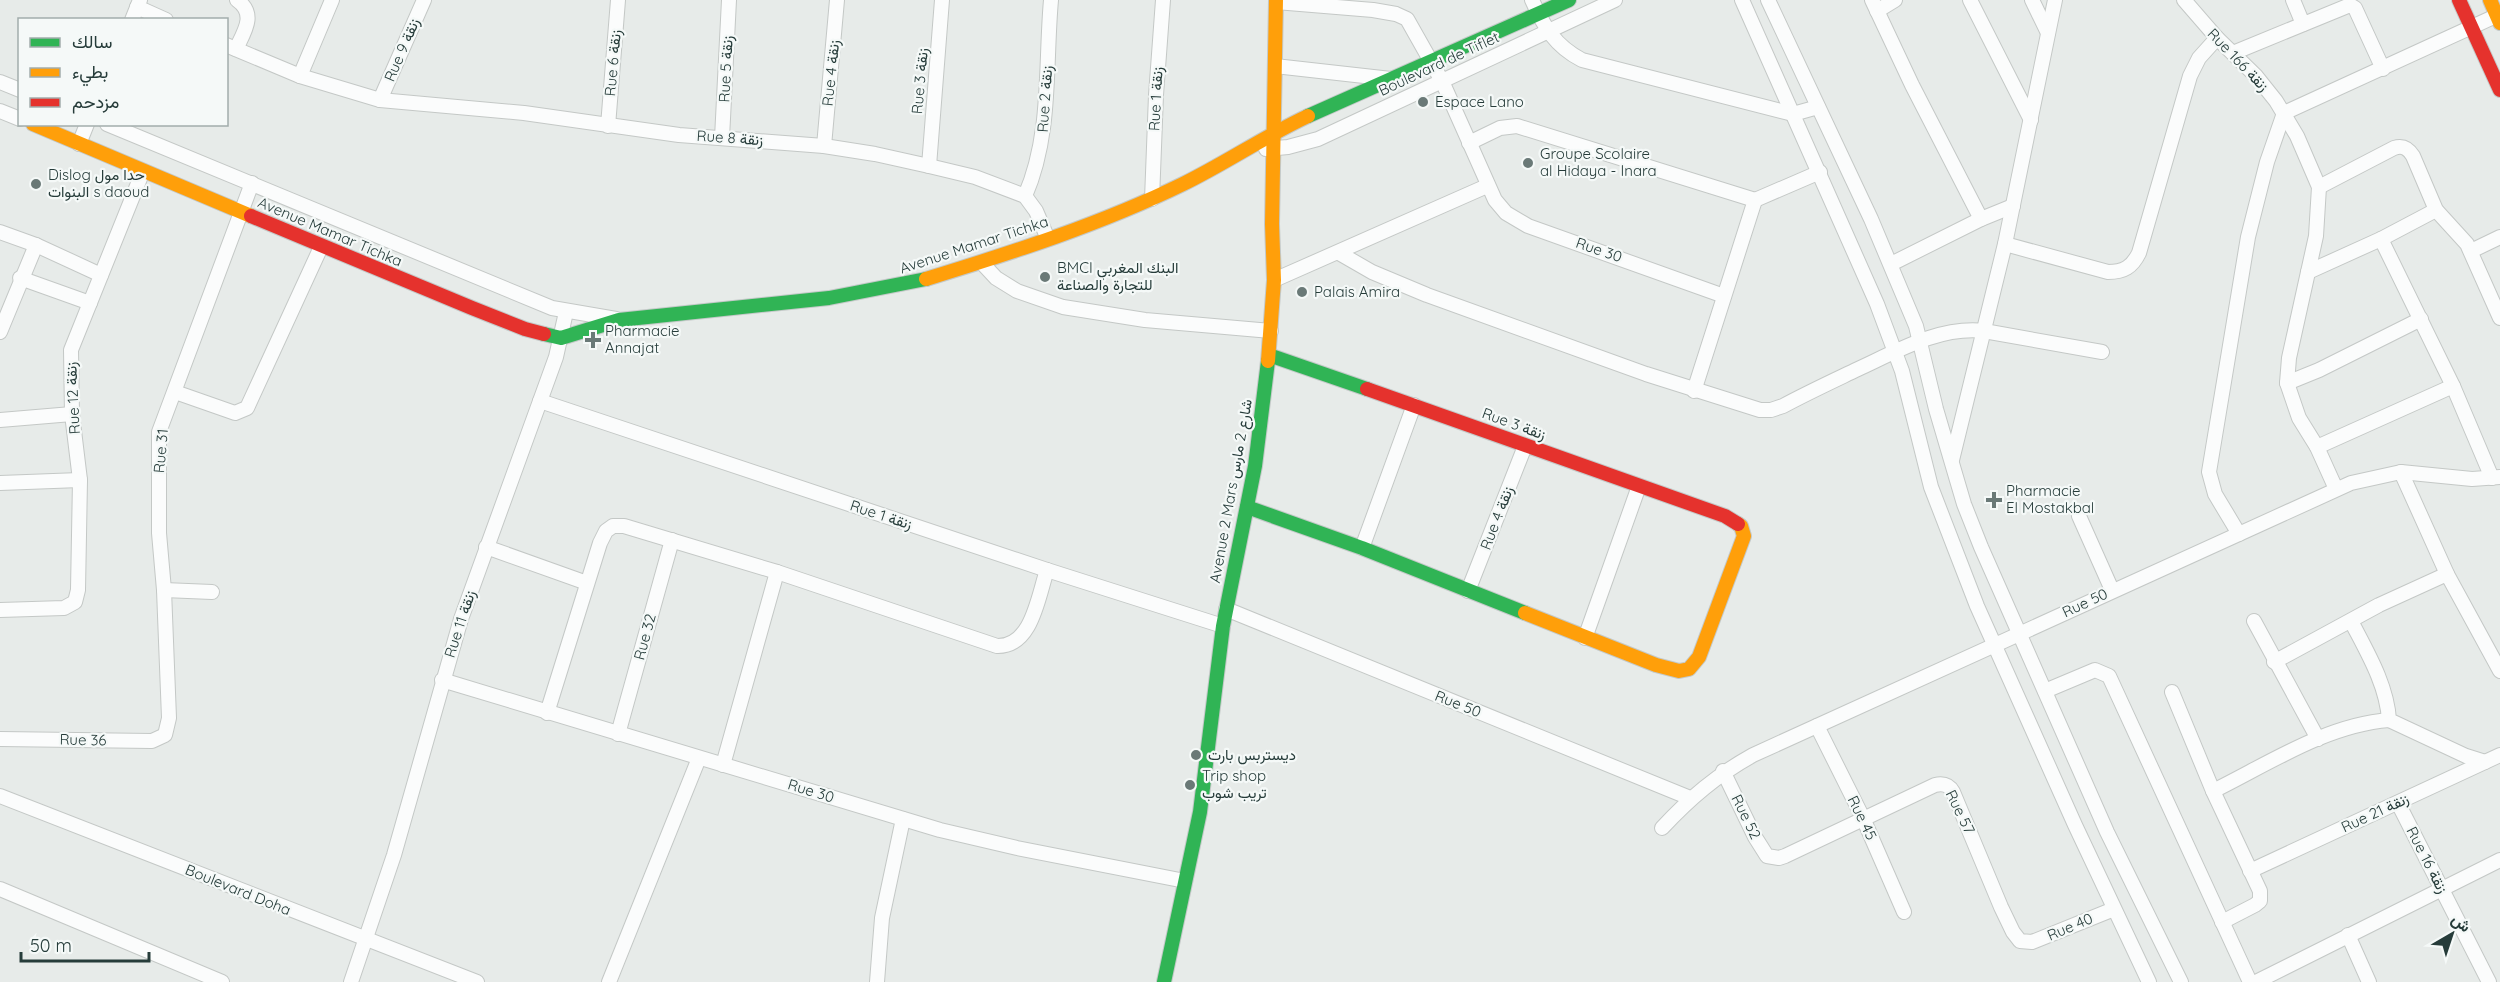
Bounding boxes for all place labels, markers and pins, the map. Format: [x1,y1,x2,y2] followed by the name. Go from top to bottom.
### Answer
[1435,92,1524,111] place label: Espace Lano
[1416,95,1430,109] marker: Espace Lano
[1540,144,1657,180] place label: Groupe Scolaire al Hidaya - Inara
[1521,156,1535,170] marker: Groupe Scolaire al Hidaya - Inara
[48,165,149,201] place label: Dislog حدا مول البنوات s daoud
[29,177,43,191] marker: Dislog حدا مول البنوات s daoud
[1057,258,1179,294] place label: BMCI البنك المغربي للتجارة والصناعة
[1038,270,1052,284] marker: BMCI البنك المغربي للتجارة والصناعة
[1314,282,1400,301] place label: Palais Amira
[1295,285,1309,299] marker: Palais Amira
[605,321,680,357] place label: Pharmacie Annajat
[586,333,600,347] marker: Pharmacie Annajat
[2006,481,2094,517] place label: Pharmacie El Mostakbal
[1987,493,2001,507] marker: Pharmacie El Mostakbal
[1208,745,1296,765] place label: ديستربس بارت
[1189,748,1203,762] marker: ديستربس بارت
[1202,766,1267,802] place label: Trip shop تريب شوب
[1183,778,1197,792] marker: Trip shop تريب شوب

